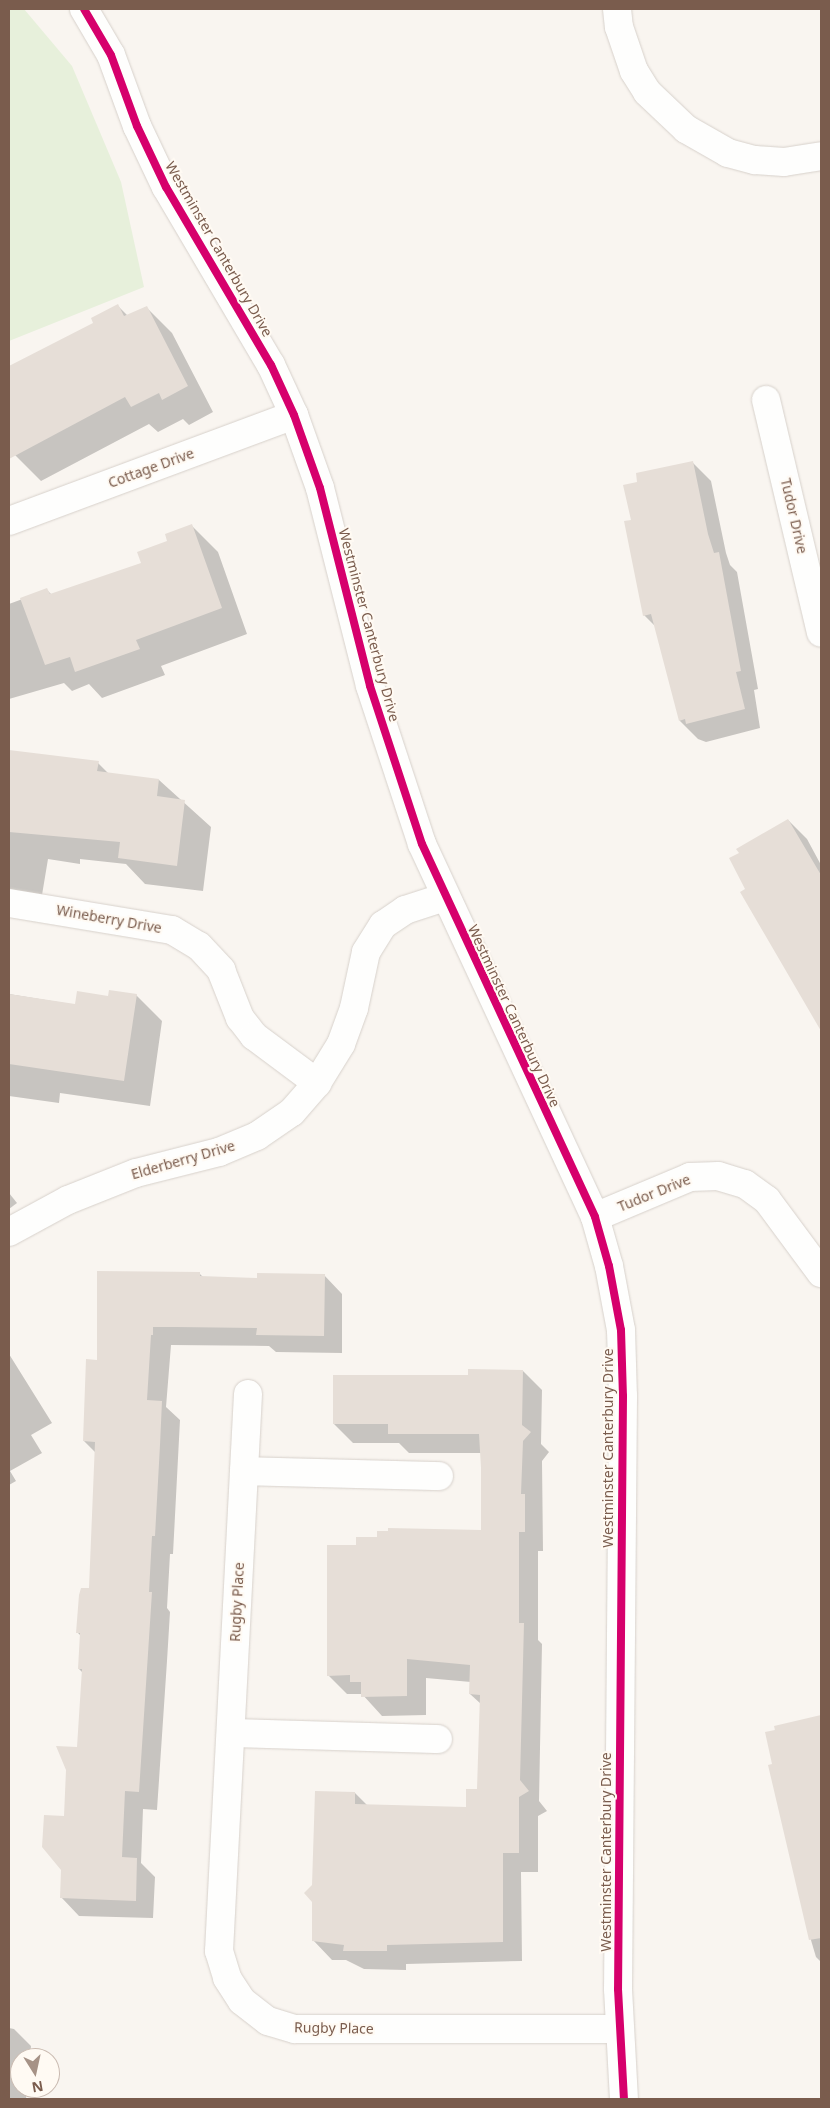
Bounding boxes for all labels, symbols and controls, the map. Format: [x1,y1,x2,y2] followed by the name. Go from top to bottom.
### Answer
[162,158,276,340] street label: Westminster Canterbury Drive
[106,445,196,491] street label: Cottage Drive
[777,477,811,555] street label: Tudor Drive
[335,527,403,723] street label: Westminster Canterbury Drive
[55,901,163,937] street label: Wineberry Drive
[464,922,564,1110] street label: Westminster Canterbury Drive
[129,1137,237,1183] street label: Elderberry Drive
[615,1171,693,1215] street label: Tudor Drive
[600,1348,616,1548] street label: Westminster Canterbury Drive
[227,1562,247,1642] street label: Rugby Place
[598,1752,614,1952] street label: Westminster Canterbury Drive
[294,2019,374,2037] street label: Rugby Place
[10,2048,60,2098] north arrow
[30,2077,45,2098] text: N

